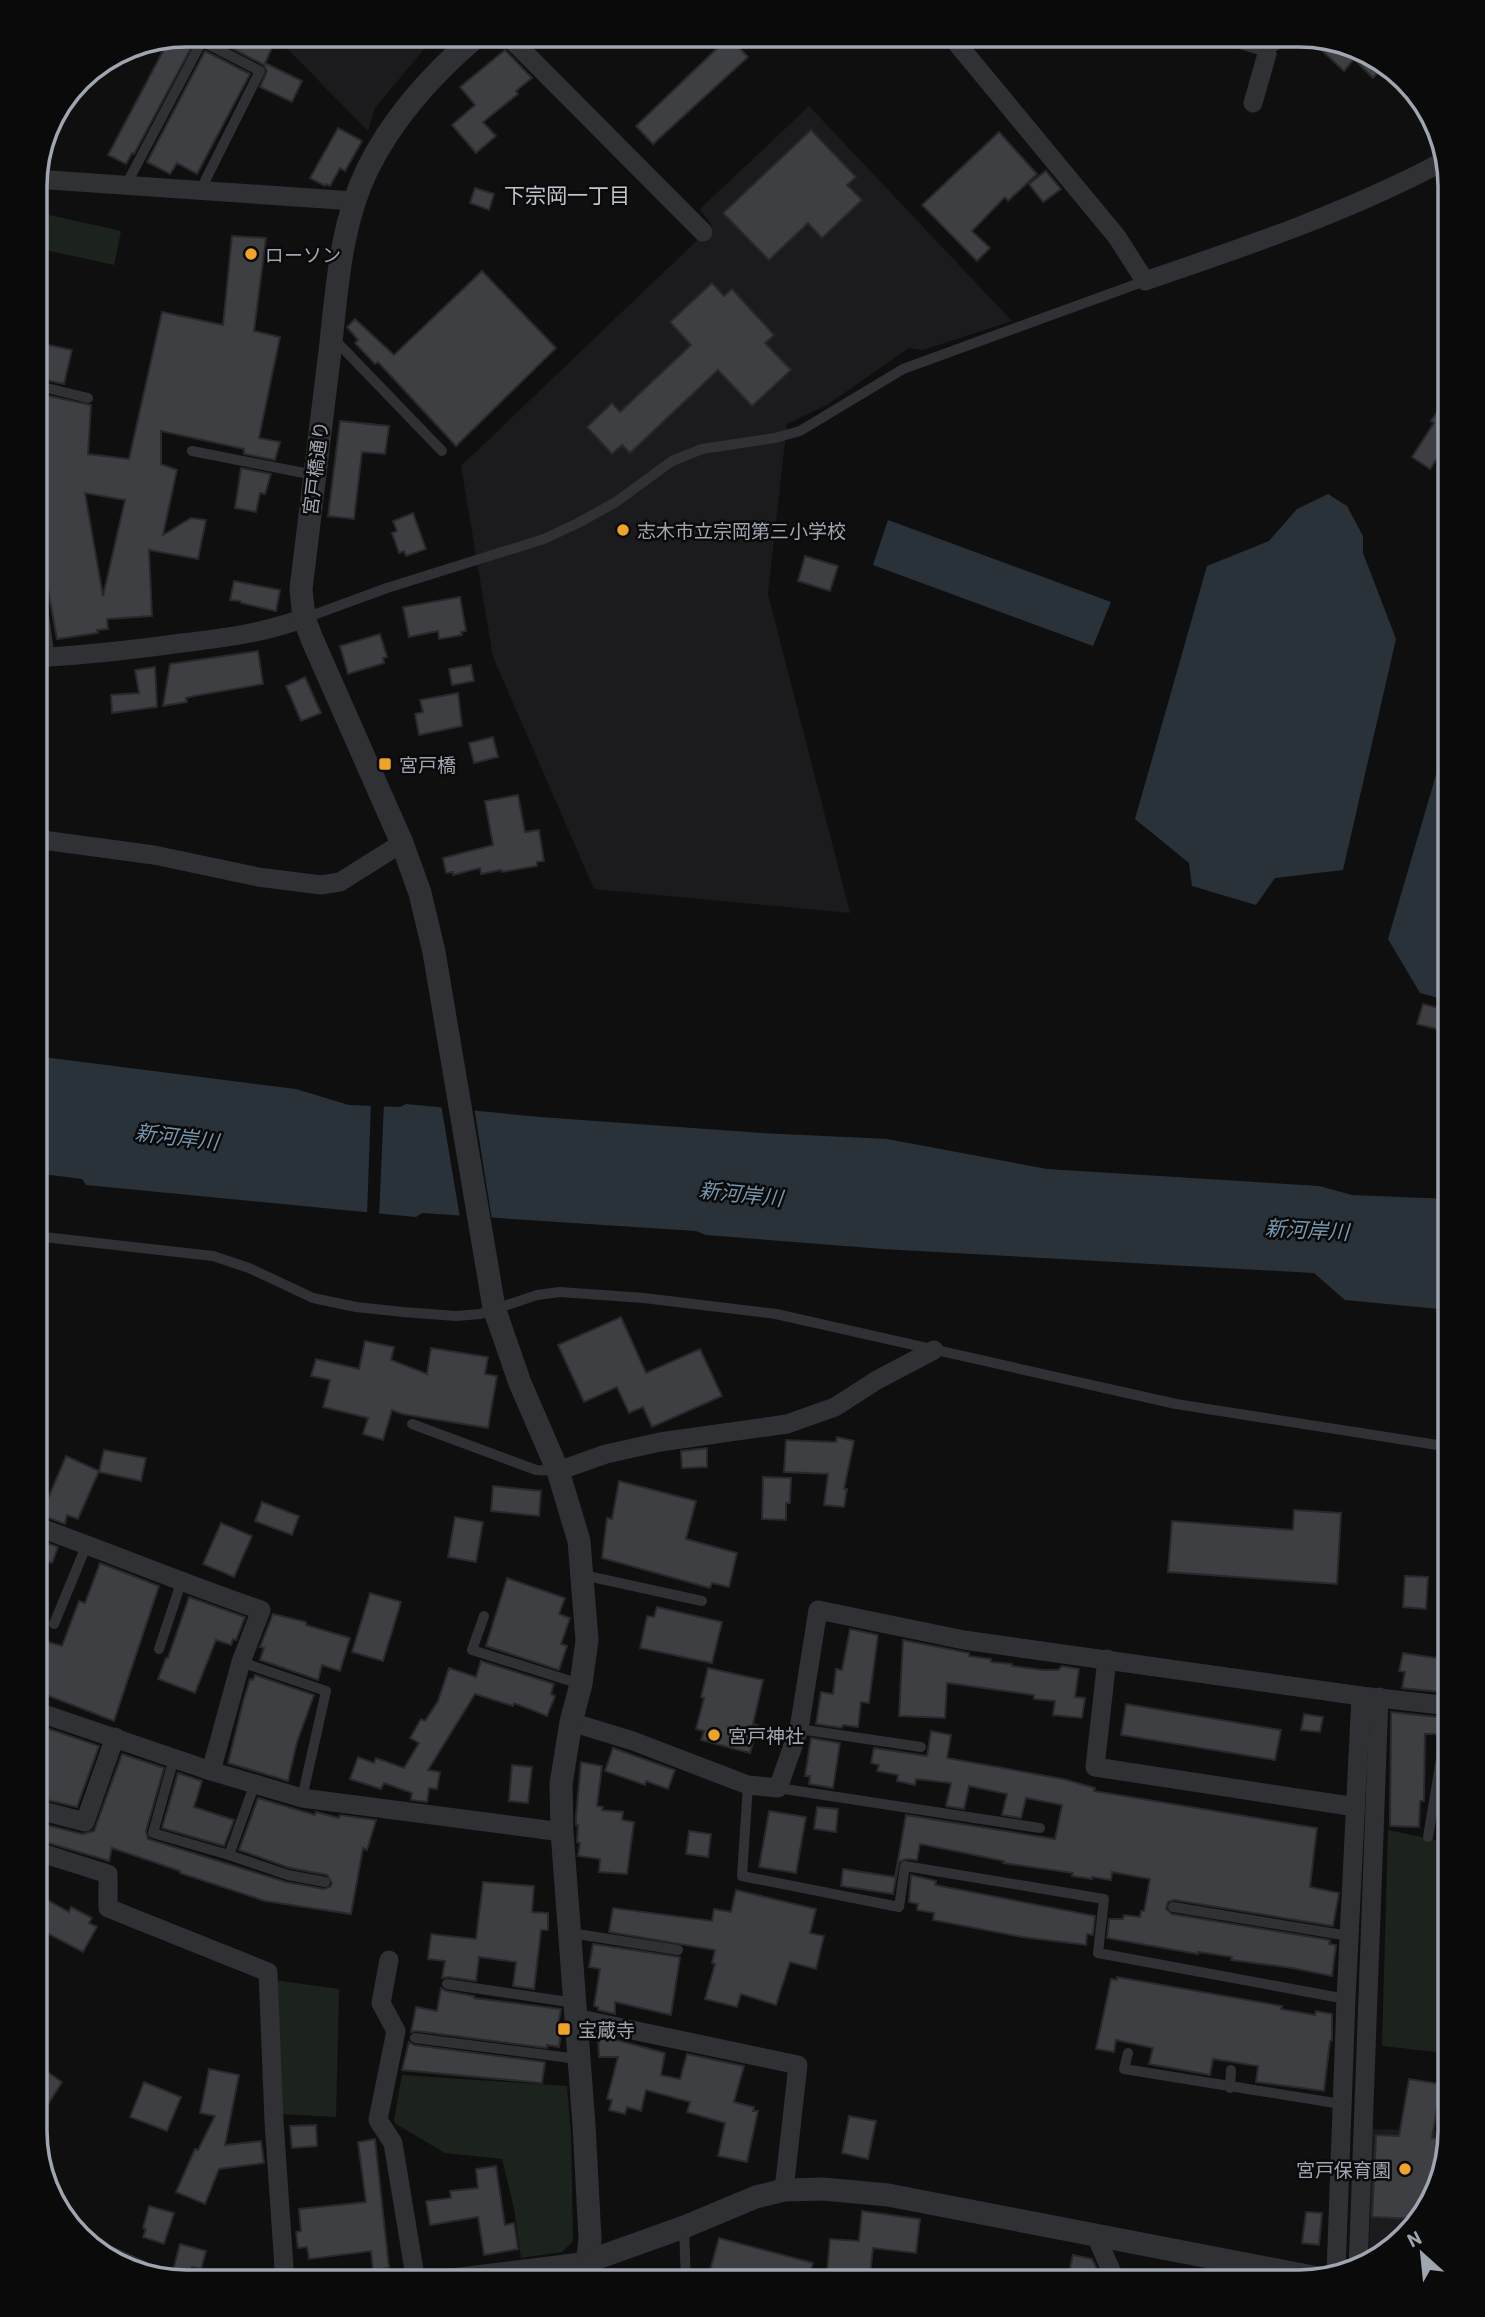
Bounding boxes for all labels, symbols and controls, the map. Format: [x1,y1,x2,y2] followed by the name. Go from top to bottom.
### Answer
[504,182,630,207] district label: 下宗岡一丁目
[265,243,341,266] place label: ローソン
[243,246,259,262] marker: ローソン
[298,419,332,517] street label: 宮戸橋通り
[637,519,846,542] place label: 志木市立宗岡第三小学校
[615,522,631,538] marker: 志木市立宗岡第三小学校
[399,753,456,776] place label: 宮戸橋
[377,756,393,772] marker: 宮戸橋
[134,1118,222,1154] water label: 新河岸川
[698,1176,786,1210] water label: 新河岸川
[1264,1214,1352,1244] water label: 新河岸川
[728,1724,804,1747] place label: 宮戸神社
[706,1727,722,1743] marker: 宮戸神社
[578,2018,635,2041] place label: 宝蔵寺
[556,2021,572,2037] marker: 宝蔵寺
[1296,2158,1391,2181] place label: 宮戸保育園
[1397,2161,1413,2177] marker: 宮戸保育園
[1387,2219,1457,2289] north arrow
[1403,2225,1425,2252] text: N

